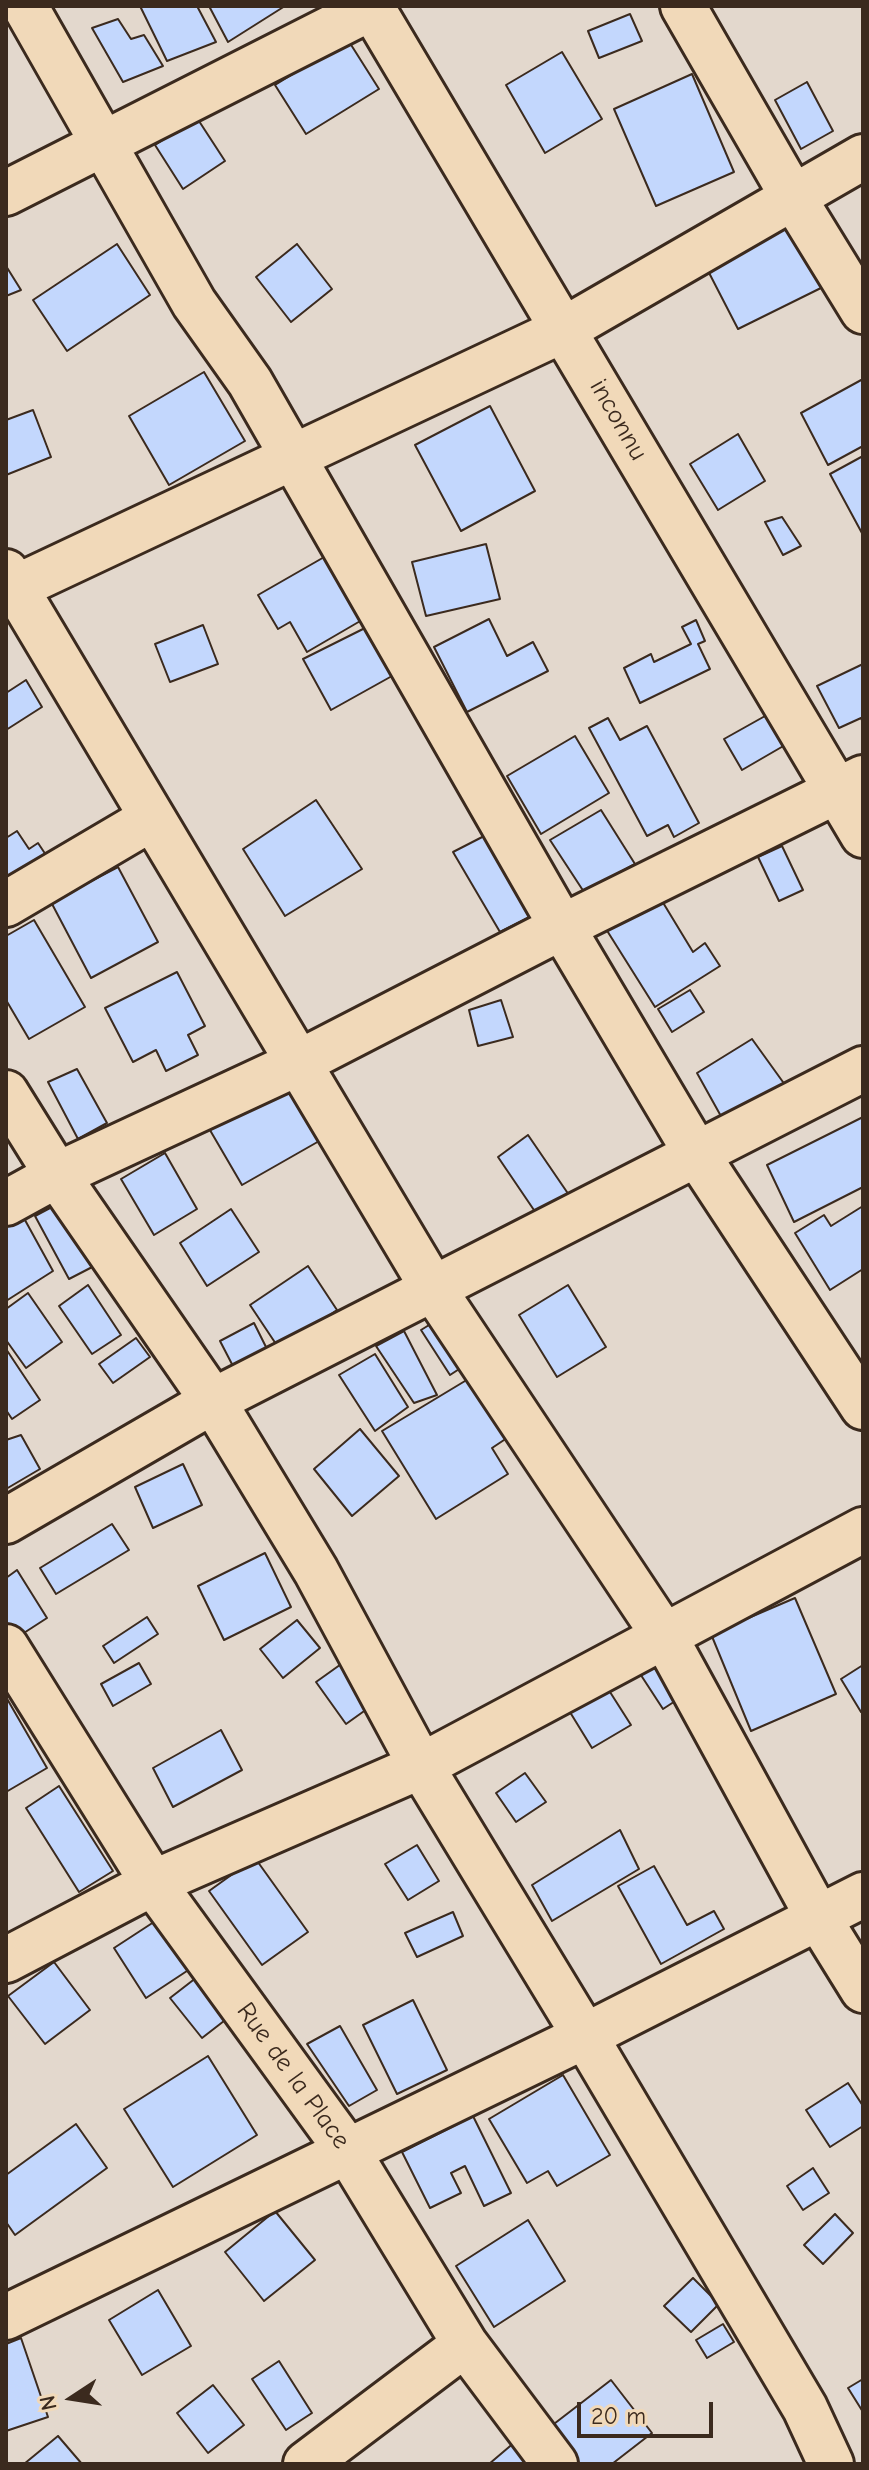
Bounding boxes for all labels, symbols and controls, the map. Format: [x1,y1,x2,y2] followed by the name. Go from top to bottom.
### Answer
[582,374,654,466] street label: inconnu
[230,1997,356,2155] street label: Rue de la Place
[32,2358,112,2438] north arrow
[581,2386,717,2436] scale bar
[34,2393,63,2413] text: N
[591,2402,646,2430] text: 20 m

